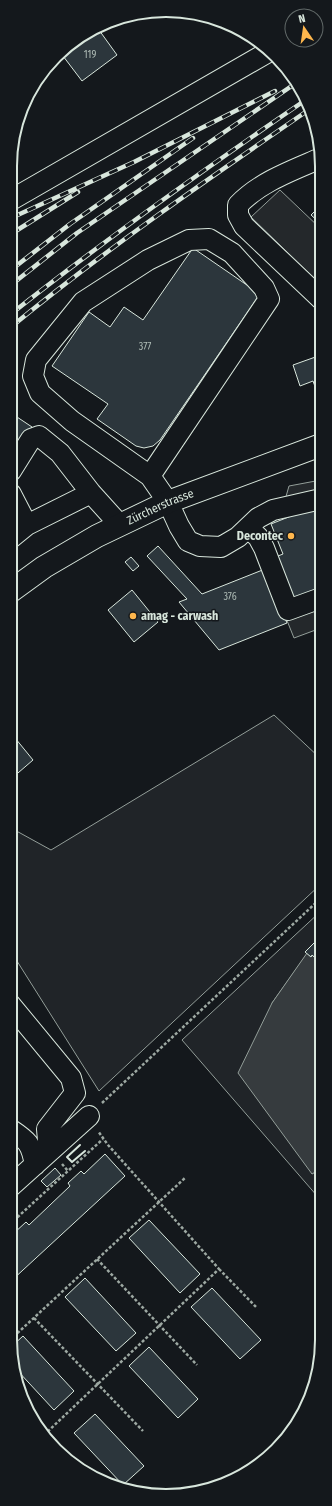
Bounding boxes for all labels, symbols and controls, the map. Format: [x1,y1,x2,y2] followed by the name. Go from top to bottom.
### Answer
[284,8,324,48] north arrow
[297,12,307,26] text: N
[84,49,96,61] house number: 119
[139,341,151,353] house number: 377
[125,486,196,528] street label: Zürcherstrasse
[237,529,284,543] place label: Decontec
[286,531,296,541] marker: Decontec
[223,591,237,603] house number: 376
[141,609,218,623] place label: amag - carwash
[128,611,138,621] marker: amag - carwash

